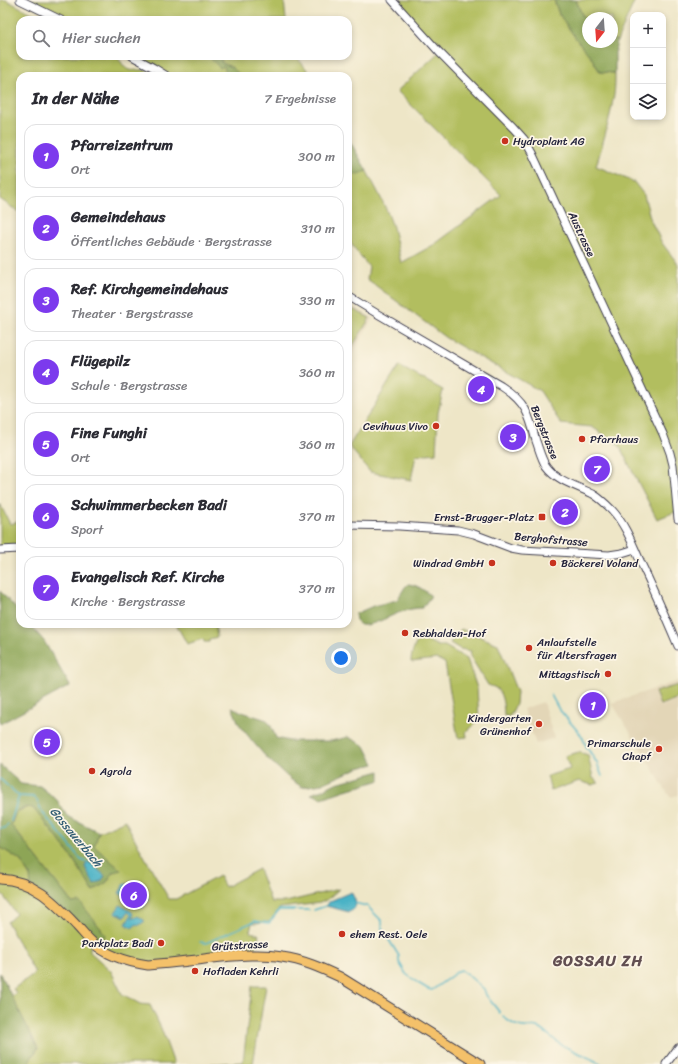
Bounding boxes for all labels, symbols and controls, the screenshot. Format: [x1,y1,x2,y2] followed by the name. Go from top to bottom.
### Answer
[582,12,618,48] north arrow
[630,12,666,120] map controls
[630,12,666,48] button: +
[16,16,352,60] search box
[62,25,141,51] text: Hier suchen
[30,27,52,49] icon: search
[630,48,666,84] button: −
[32,83,119,113] text: In der Nähe
[630,84,666,120] button: layers
[264,87,336,110] text: 7 Ergebnisse
[71,132,173,158] text: Pfarreizentrum
[513,132,585,151] place label: Hydroplant AG
[500,136,510,146] marker: Hydroplant AG
[43,145,49,168] text: 1
[298,145,335,168] text: 300 m
[71,158,90,181] text: Ort
[71,204,165,230] text: Gemeindehaus
[562,207,601,261] street label: Austrasse
[42,217,50,240] text: 2
[301,217,335,240] text: 310 m
[71,230,272,253] text: Öffentliches Gebäude · Bergstrasse
[71,276,228,302] text: Ref. Kirchgemeindehaus
[42,289,50,312] text: 3
[299,289,335,312] text: 330 m
[71,302,193,325] text: Theater · Bergstrasse
[71,348,130,374] text: Flügepilz
[42,361,50,384] text: 4
[299,361,335,384] text: 360 m
[71,374,187,397] text: Schule · Bergstrasse
[468,374,494,404] pin: 4
[525,402,564,463] street label: Bergstrasse
[363,417,429,436] place label: Cevihuus Vivo
[71,420,147,446] text: Fine Funghi
[431,421,441,431] marker: Cevihuus Vivo
[500,422,526,452] pin: 3
[590,430,639,449] place label: Pfarrhaus
[42,433,50,456] text: 5
[299,433,335,456] text: 360 m
[577,434,587,444] marker: Pfarrhaus
[71,446,90,469] text: Ort
[584,454,610,484] pin: 7
[71,492,227,518] text: Schwimmerbecken Badi
[552,497,578,527] pin: 2
[42,505,50,528] text: 6
[299,505,335,528] text: 370 m
[434,508,535,527] place label: Ernst-Brugger-Platz
[537,512,547,522] marker: Ernst-Brugger-Platz
[71,518,103,541] text: Sport
[513,527,589,552] street label: Berghofstrasse
[413,554,484,573] place label: Windrad GmbH
[561,554,639,573] place label: Bäckerei Voland
[487,558,497,568] marker: Windrad GmbH
[548,558,558,568] marker: Bäckerei Voland
[71,564,224,590] text: Evangelisch Ref. Kirche
[42,577,50,600] text: 7
[299,577,335,600] text: 370 m
[71,590,185,613] text: Kirche · Bergstrasse
[413,624,487,643] place label: Rebhalden-Hof
[400,628,410,638] marker: Rebhalden-Hof
[536,633,617,665] place label: Anlaufstelle für Altersfragen
[524,643,534,653] marker: Anlaufstelle für Altersfragen
[331,648,351,668] your location
[539,665,600,684] place label: Mittagstisch
[603,669,613,679] marker: Mittagstisch
[580,690,606,720] pin: 1
[468,709,532,741] place label: Kindergarten Grünenhof
[534,719,544,729] marker: Kindergarten Grünenhof
[34,727,60,757] pin: 5
[587,734,652,766] place label: Primarschule Chapf
[654,744,664,754] marker: Primarschule Chapf
[99,762,132,781] place label: Agrola
[87,766,97,776] marker: Agrola
[44,802,109,873] water label: Gossauerbach
[121,880,147,910] pin: 6
[350,925,428,944] place label: ehem Rest. Oele
[337,929,347,939] marker: ehem Rest. Oele
[82,934,154,953] place label: Parkplatz Badi
[211,935,269,956] street label: Grütstrasse
[156,938,166,948] marker: Parkplatz Badi
[552,948,643,974] district label: GOSSAU ZH
[203,962,280,981] place label: Hofladen Kehrli
[190,966,200,976] marker: Hofladen Kehrli

